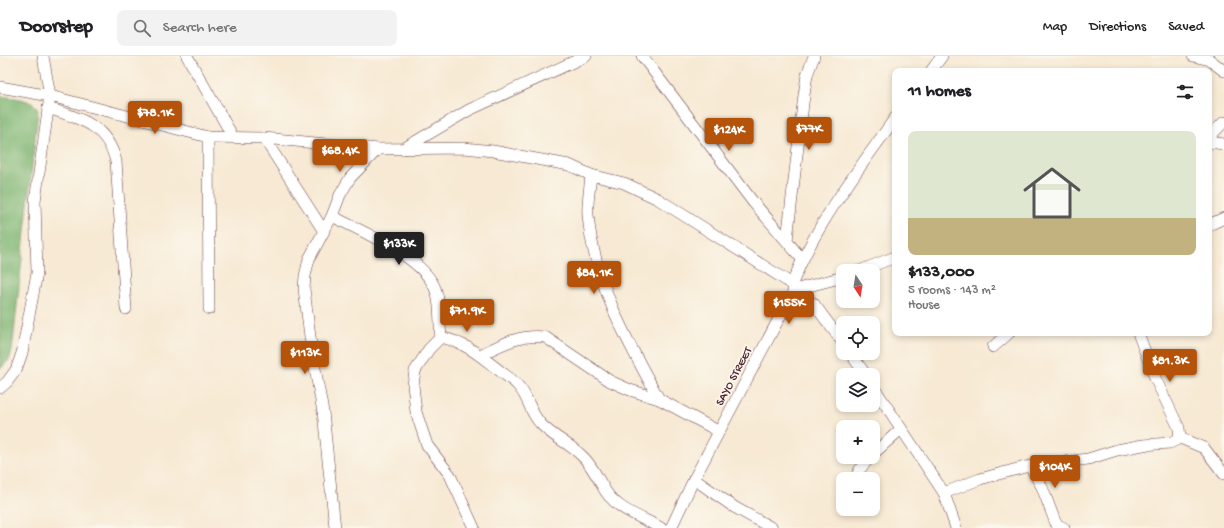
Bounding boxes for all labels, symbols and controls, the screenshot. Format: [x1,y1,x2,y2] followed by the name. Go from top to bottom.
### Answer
[117,10,397,46] search box
[20,16,93,39] text: Doorstep
[131,17,153,39] icon: search
[163,19,237,37] text: Search here
[1043,19,1067,36] text: Map
[1089,19,1146,36] text: Directions
[1168,19,1204,36] text: Saved
[1174,81,1196,103] icon: filters
[908,82,971,102] text: 11 homes
[122,101,188,135] pin: $78.1K
[137,106,173,121] text: $78.1K
[785,117,833,151] pin: $77K
[701,118,757,152] pin: $124K
[796,122,822,137] text: $77K
[714,123,744,138] text: $124K
[307,139,373,173] pin: $68.4K
[322,144,358,159] text: $68.4K
[1016,157,1088,229] icon: home
[371,232,427,266] pin: $133K
[383,237,415,252] text: $133K
[561,261,627,295] pin: $84.1K
[908,263,974,283] text: $133,000
[836,264,880,308] north arrow
[836,264,880,516] map controls
[576,266,612,281] text: $84.1K
[908,283,996,298] text: 5 rooms · 143 m²
[761,291,817,325] pin: $155K
[773,296,805,311] text: $155K
[908,298,940,313] text: House
[434,299,500,333] pin: $71.9K
[449,304,485,319] text: $71.9K
[836,316,880,360] button: locate
[277,341,333,375] pin: $113K
[713,344,757,409] street label: SAYO STREET
[290,346,320,361] text: $113K
[1137,349,1203,383] pin: $81.3K
[1152,354,1188,369] text: $81.3K
[836,368,880,412] button: layers
[836,420,880,464] button: +
[1027,455,1083,489] pin: $104K
[1039,460,1071,475] text: $104K
[836,472,880,516] button: −

